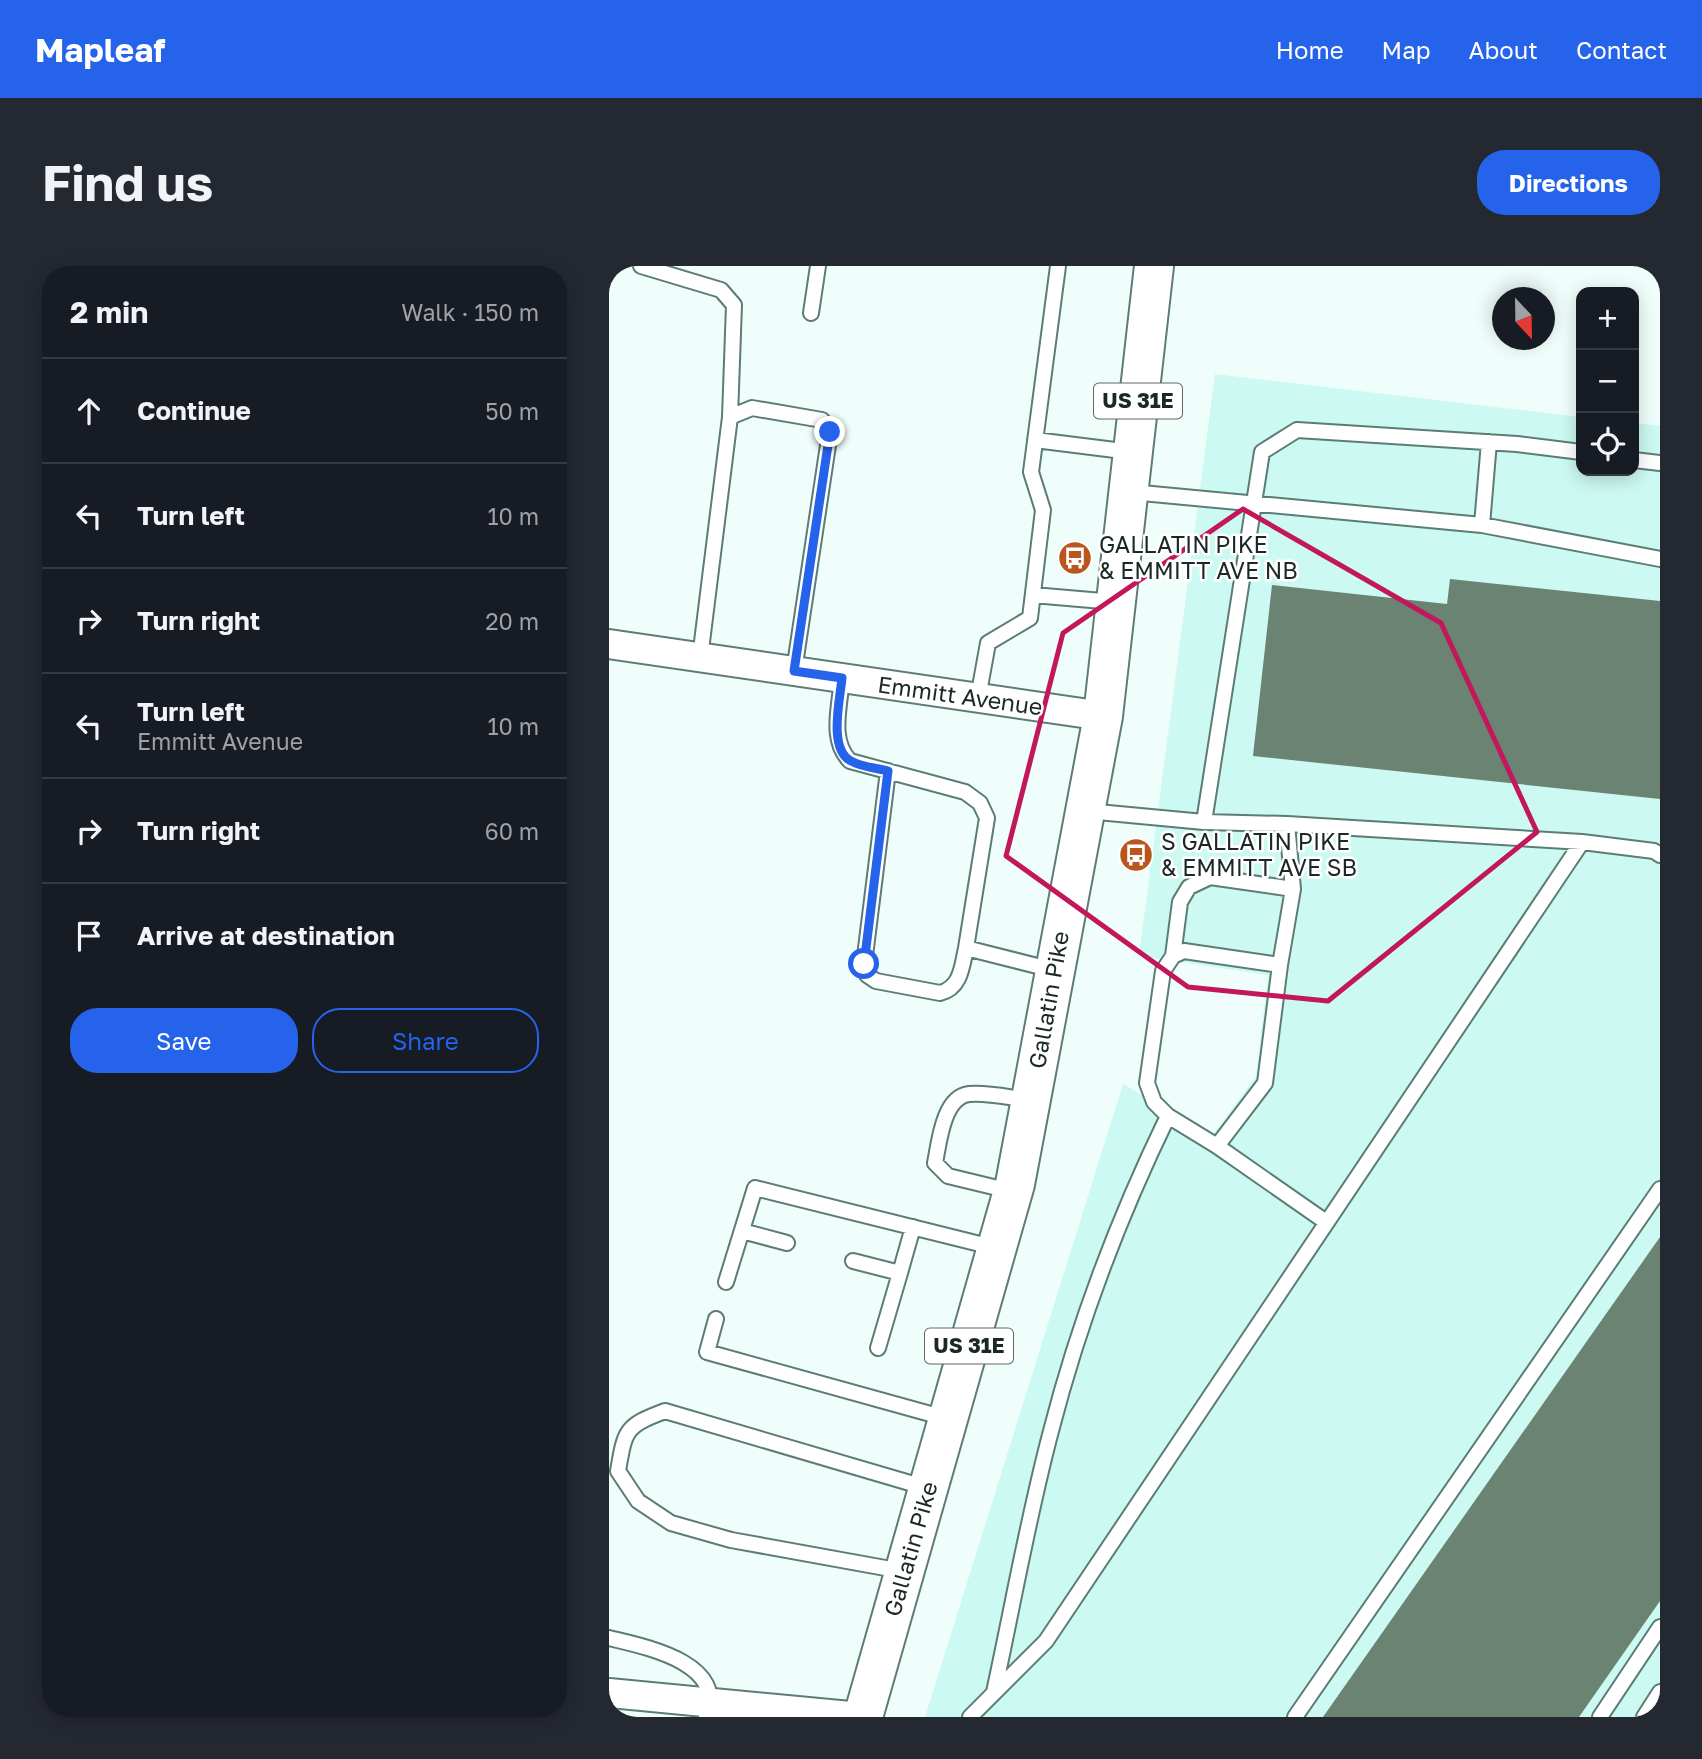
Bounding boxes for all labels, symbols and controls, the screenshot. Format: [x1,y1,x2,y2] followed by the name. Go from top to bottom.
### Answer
[35,30,165,69] text: Mapleaf
[1276,35,1344,64] text: Home
[1382,35,1431,64] text: Map
[1469,35,1538,64] text: About
[1576,35,1667,64] text: Contact
[1477,150,1660,215] button: Directions
[42,153,213,212] text: Find us
[1492,287,1555,350] north arrow
[1576,287,1639,476] map controls
[1576,287,1639,350] button: +
[70,294,148,330] text: 2 min
[401,298,539,326] text: Walk · 150 m
[1576,350,1639,413] button: −
[1094,384,1182,418] road number: US 31E
[70,392,108,430] icon: ahead
[137,395,251,426] text: Continue
[485,397,539,425] text: 50 m
[1576,413,1639,476] button: locate
[814,416,845,447] route end
[70,497,108,535] icon: left
[137,500,245,531] text: Turn left
[487,502,539,530] text: 10 m
[1099,530,1298,584] place label: GALLATIN PIKE & EMMITT AVE NB
[1056,539,1094,577] bus stop icon: GALLATIN PIKE & EMMITT AVE NB
[70,602,108,640] icon: right
[137,605,260,636] text: Turn right
[485,607,539,635] text: 20 m
[876,670,1044,720] street label: Emmitt Avenue
[137,696,245,727] text: Turn left
[70,707,108,745] icon: left
[487,712,539,740] text: 10 m
[137,727,303,755] text: Emmitt Avenue
[70,812,108,850] icon: right
[137,815,260,846] text: Turn right
[485,817,539,845] text: 60 m
[1161,827,1357,881] place label: S GALLATIN PIKE & EMMITT AVE SB
[1117,836,1155,874] bus stop icon: S GALLATIN PIKE & EMMITT AVE SB
[70,917,108,955] icon: arrive
[137,920,395,951] text: Arrive at destination
[1022,929,1074,1071] street label: Gallatin Pike
[848,948,879,979] route start
[70,1008,298,1073] button: Save
[312,1008,539,1073] button: Share
[925,1328,1013,1364] road number: US 31E
[877,1478,943,1619] street label: Gallatin Pike

